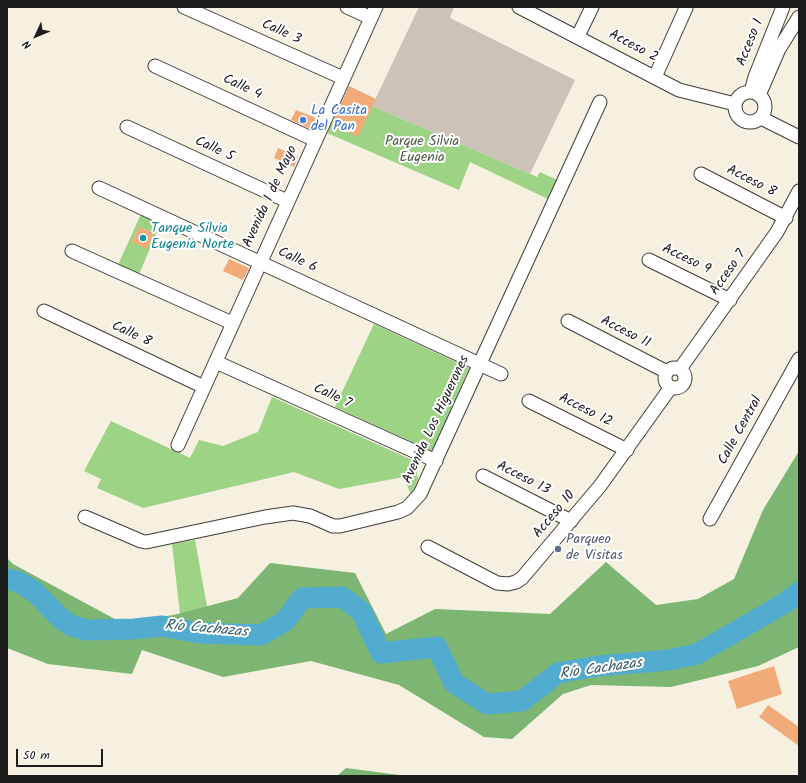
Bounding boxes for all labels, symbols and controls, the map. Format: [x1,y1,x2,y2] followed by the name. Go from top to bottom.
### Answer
[16,16,56,56] north arrow
[259,17,303,49] street label: Calle 3
[734,17,768,69] street label: Acceso 1
[606,27,660,67] street label: Acceso 2
[18,36,36,53] text: N
[220,72,264,104] street label: Calle 4
[311,104,367,136] place label: La Casita del Pan
[298,115,308,125] marker: La Casita del Pan
[192,134,236,166] street label: Calle 5
[385,135,459,168] park label: Parque Silvia Eugenia
[240,144,302,250] street label: Avenida 1 de Mayo
[723,162,779,202] street label: Acceso 8
[151,222,234,254] place label: Tanque Silvia Eugenia Norte
[138,233,148,243] marker: Tanque Silvia Eugenia Norte
[659,241,713,279] street label: Acceso 9
[275,245,319,277] street label: Calle 6
[707,247,751,299] street label: Acceso 7
[597,313,653,353] street label: Acceso 11
[108,318,154,352] street label: Calle 8
[400,353,474,487] street label: Avenida Los Higuerones
[310,381,354,413] street label: Calle 7
[555,390,615,432] street label: Acceso 12
[715,394,767,468] street label: Calle Central
[494,458,552,500] street label: Acceso 13
[530,488,580,542] street label: Acceso 10
[566,533,623,566] place label: Parqueo de Visitas
[553,544,563,554] marker: Parqueo de Visitas
[164,617,248,643] water label: Río Cachazas
[559,655,643,685] water label: Río Cachazas
[18,741,105,767] scale bar
[23,746,50,765] text: 50 m

